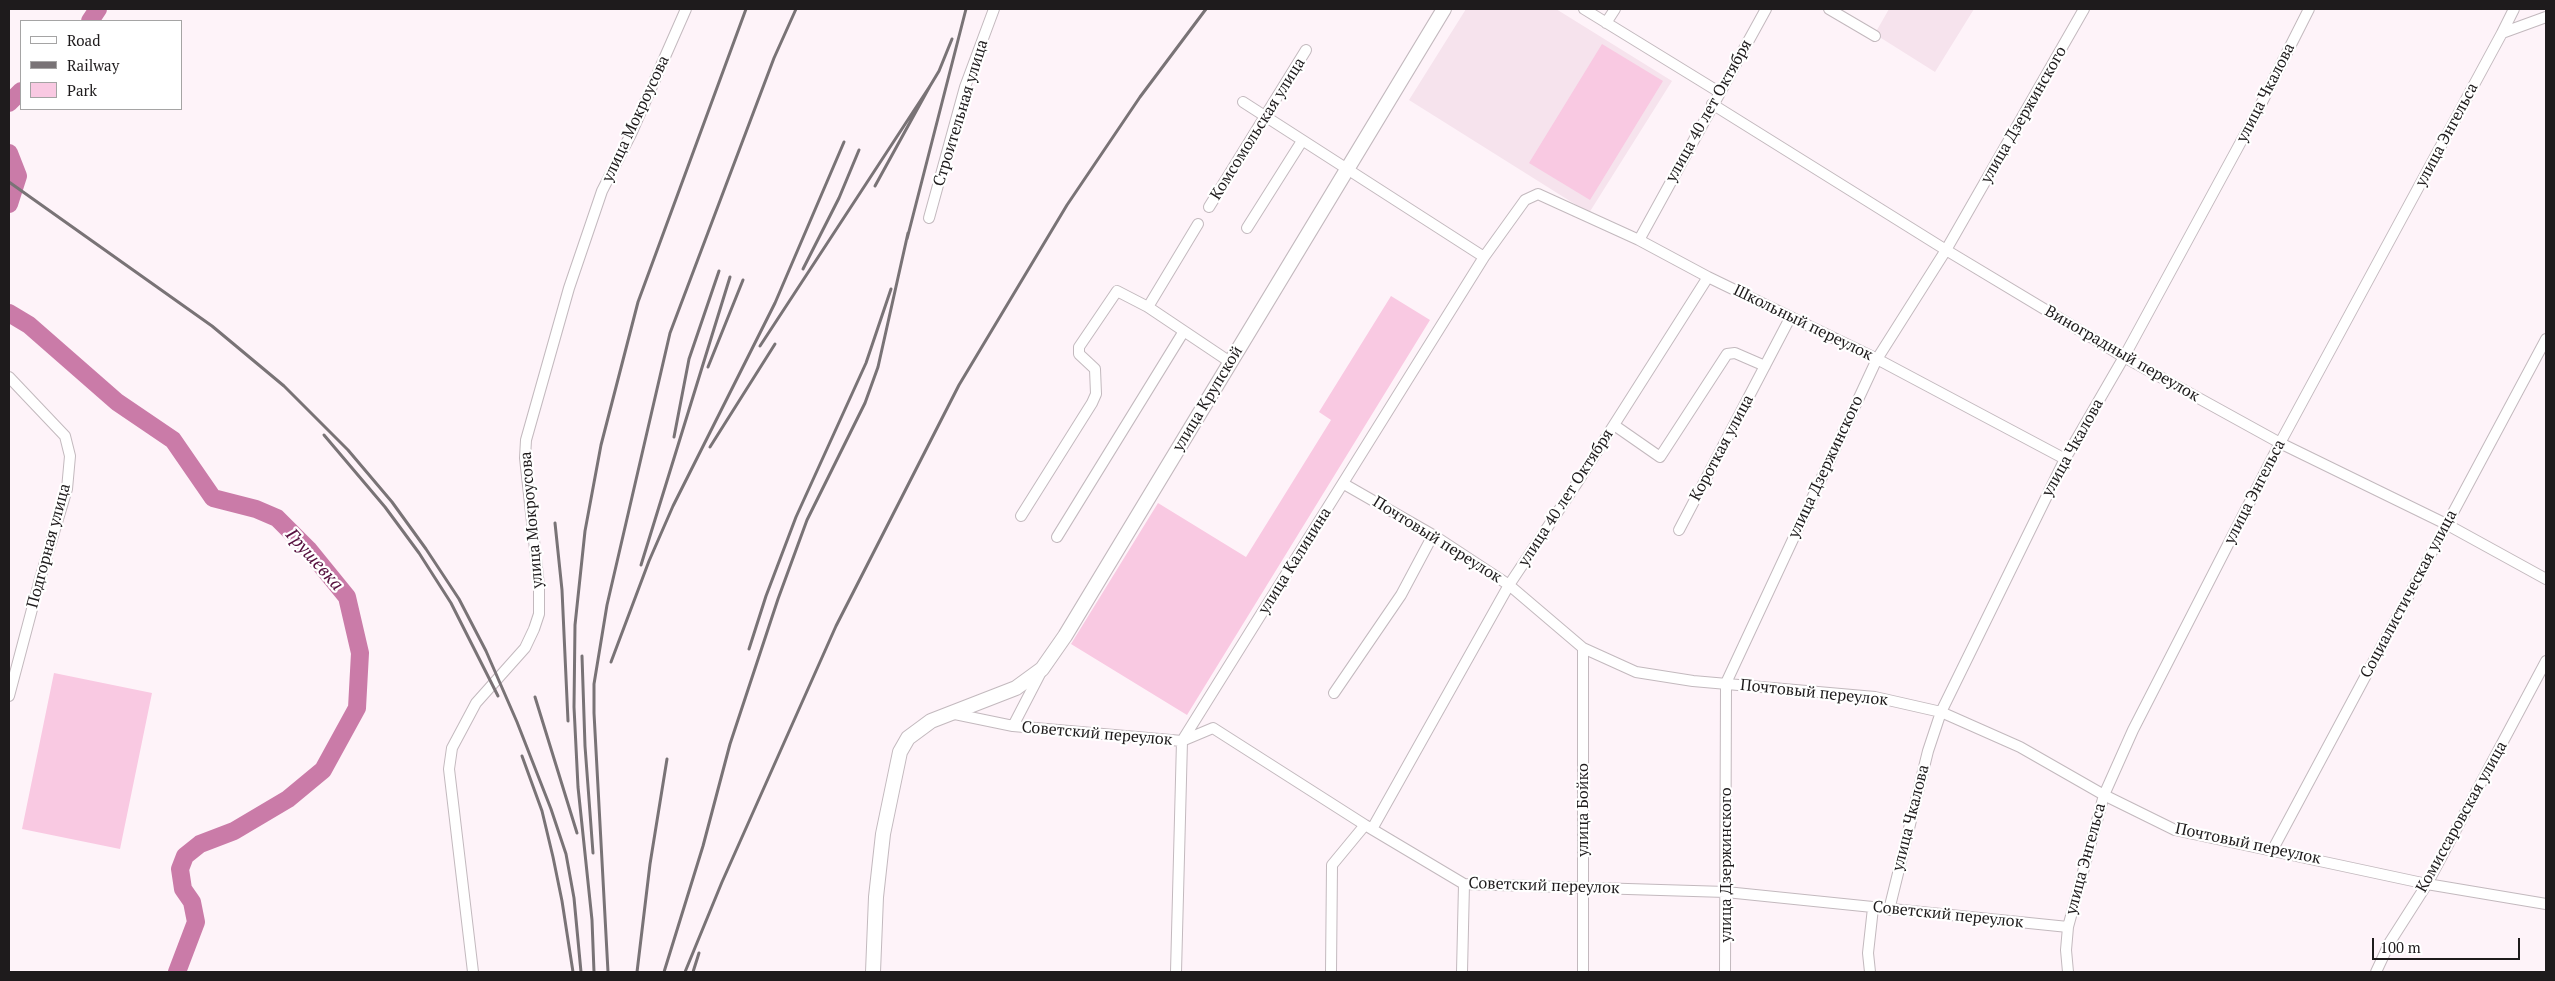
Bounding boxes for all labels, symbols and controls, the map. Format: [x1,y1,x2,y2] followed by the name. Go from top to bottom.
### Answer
[20,20,182,110] legend
[67,30,100,50] text: Road
[1662,36,1756,186] street label: улица 40 лет Октября
[930,37,992,189] street label: Строительная улица
[2233,40,2299,146] street label: улица Чкалова
[1977,43,2071,187] street label: улица Дзержинского
[598,53,674,185] street label: улица Мокроусова
[1206,54,1310,204] street label: Комсомольская улица
[67,55,119,75] text: Railway
[67,80,97,100] text: Park
[2412,80,2482,190] street label: улица Энгельса
[1730,281,1876,365] street label: Школьный переулок
[2041,302,2203,406] street label: Виноградный переулок
[1169,343,1247,455] street label: улица Крупской
[1686,392,1758,504] street label: Короткая улица
[1785,393,1867,541] street label: улица Дзержинского
[2038,396,2108,500] street label: улица Чкалова
[1514,426,1618,570] street label: улица 40 лет Октября
[2220,437,2290,547] street label: улица Энгельса
[516,451,548,589] street label: улица Мокроусова
[23,482,75,610] street label: Подгорная улица
[1369,493,1505,587] street label: Почтовый переулок
[1254,504,1336,618] street label: улица Калинина
[2357,507,2461,681] street label: Социалистическая улица
[281,525,347,595] water label: Грушевка
[1739,676,1889,710] street label: Почтовый переулок
[1021,718,1173,750] street label: Советский переулок
[2412,738,2512,896] street label: Комиссаровская улица
[1573,763,1593,857] street label: улица Бойко
[1889,763,1933,873] street label: улица Чкалова
[1716,787,1736,943] street label: улица Дзержинского
[2062,801,2110,917] street label: улица Энгельса
[2173,819,2323,869] street label: Почтовый переулок
[1468,874,1620,898] street label: Советский переулок
[1872,898,2024,932] street label: Советский переулок
[2375,928,2522,960] scale bar
[2380,937,2421,957] text: 100 m

